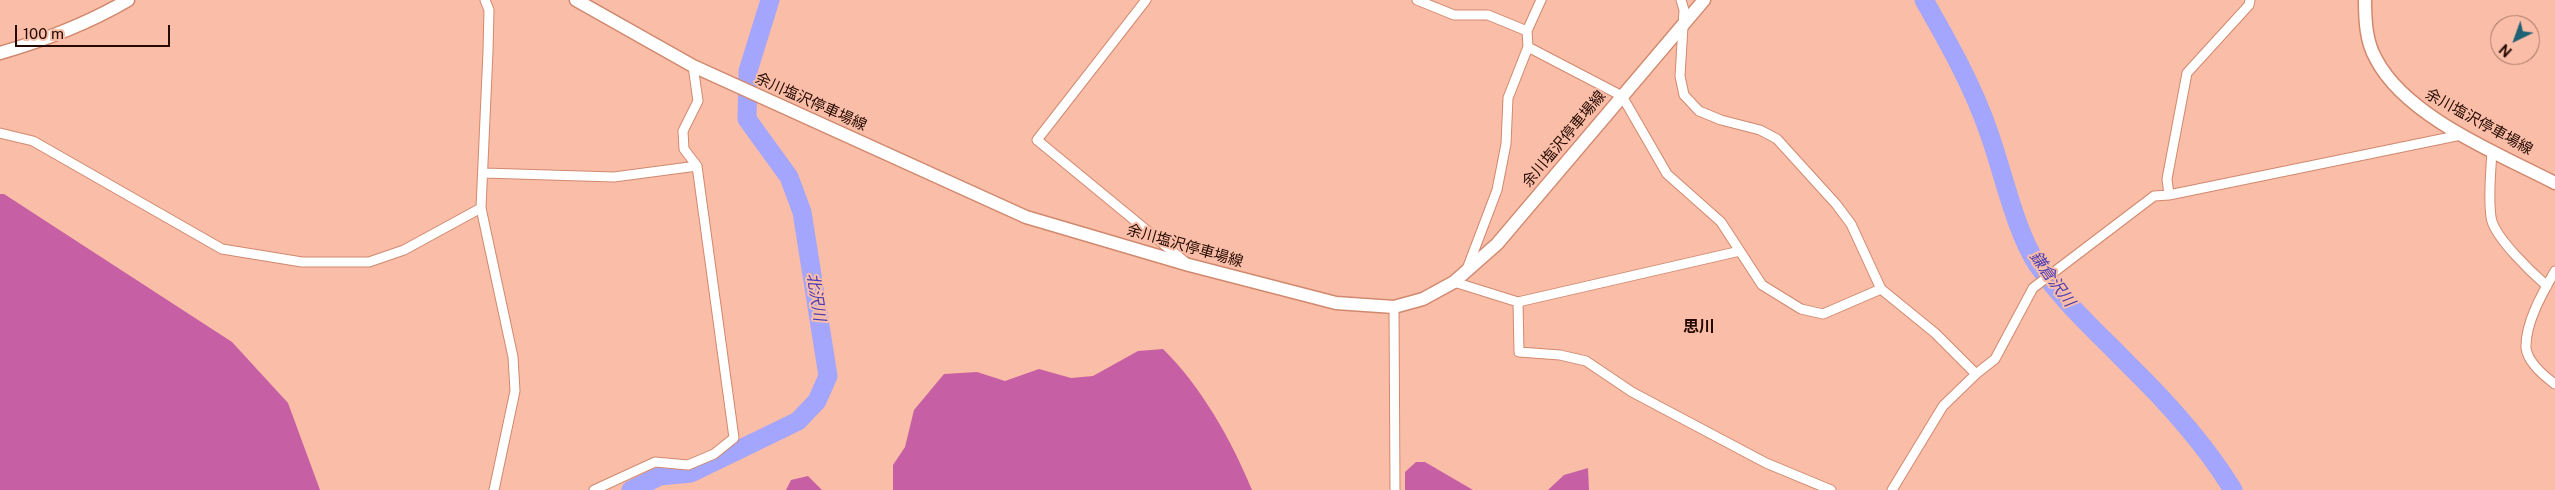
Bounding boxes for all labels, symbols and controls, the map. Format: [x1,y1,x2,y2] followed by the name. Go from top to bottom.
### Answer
[18,15,172,47] scale bar
[2490,15,2540,65] north arrow
[23,25,64,42] text: 100 m
[2496,41,2515,60] text: N
[753,69,869,135] street label: 余川塩沢停車場線
[2422,85,2536,159] street label: 余川塩沢停車場線
[1519,87,1609,191] street label: 余川塩沢停車場線
[1125,221,1245,271] street label: 余川塩沢停車場線
[2025,247,2079,311] water label: 鎌倉沢川
[803,272,829,322] water label: 北沢川
[1683,317,1715,337] district label: 思川

